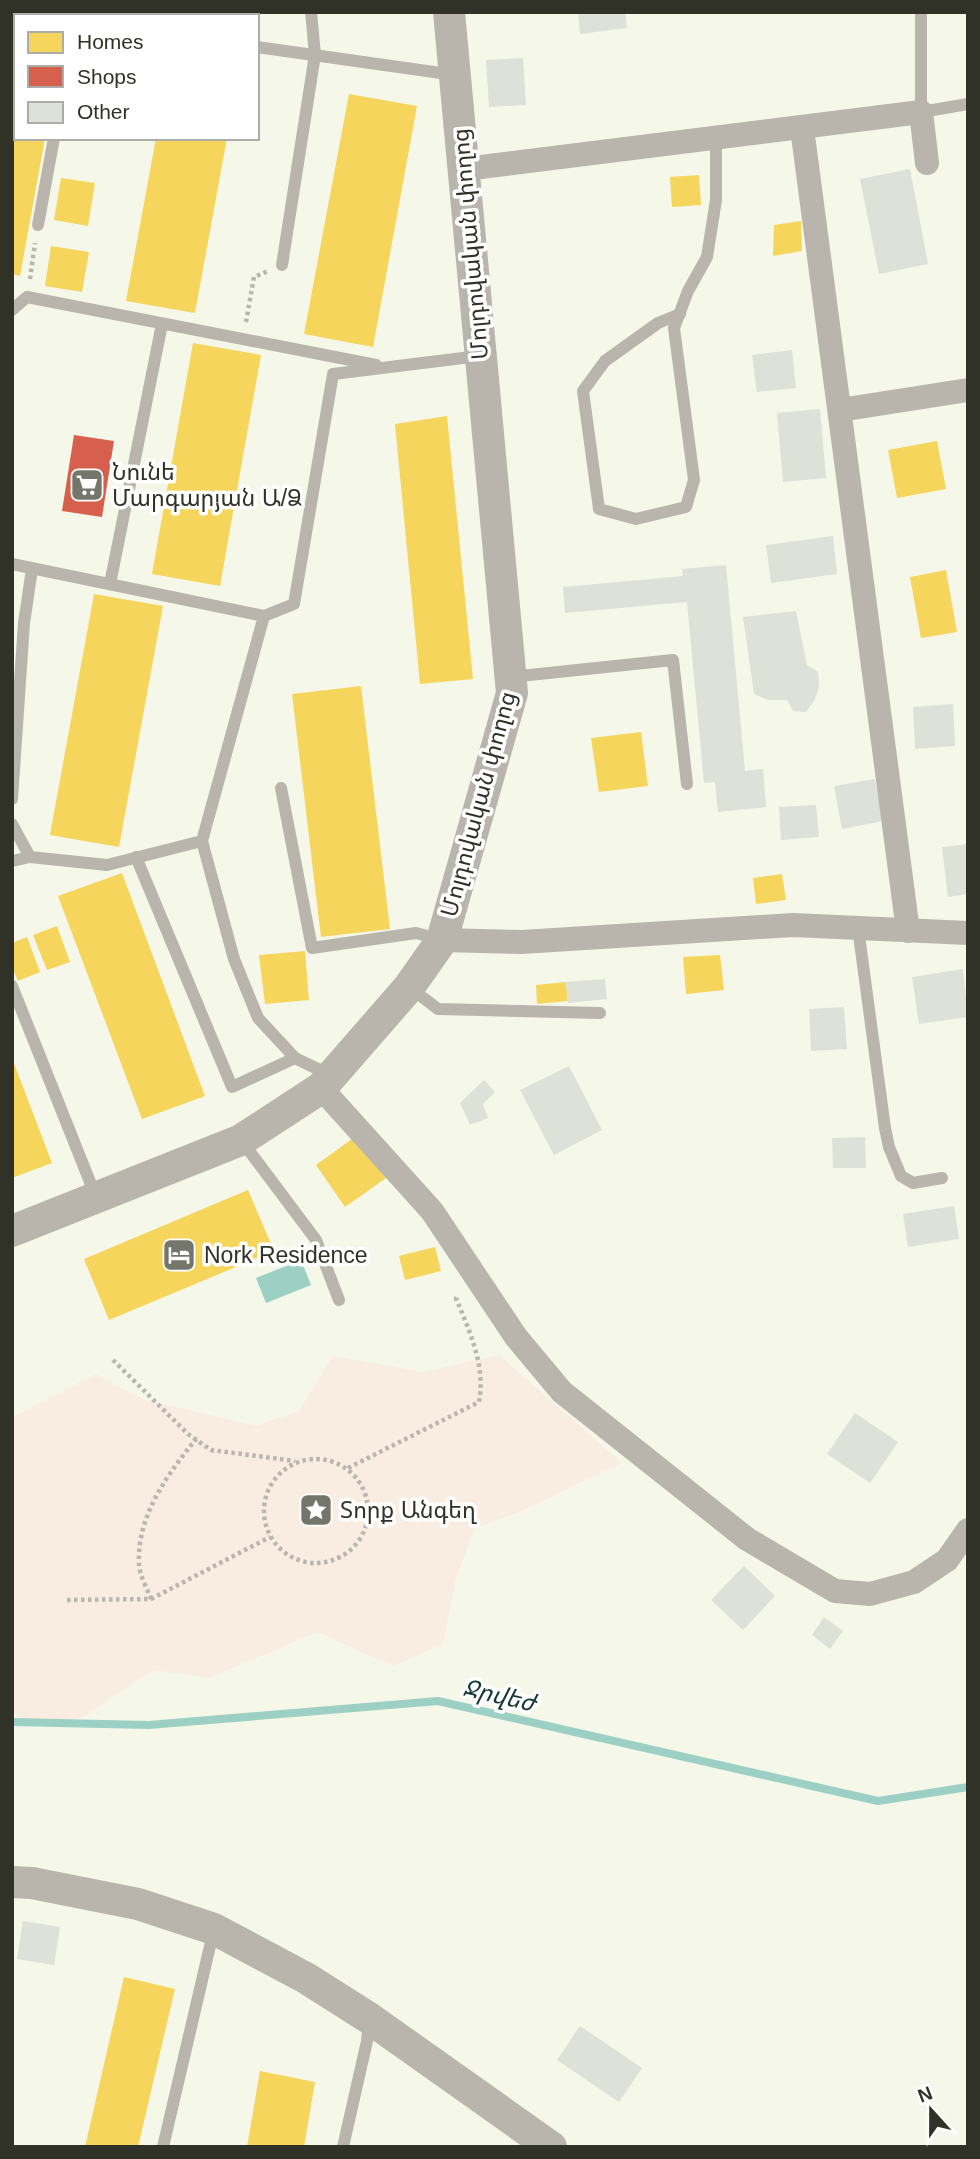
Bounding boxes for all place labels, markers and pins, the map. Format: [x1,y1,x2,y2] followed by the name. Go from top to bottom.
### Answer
[112,459,302,512] place label: Նունե Մարգարյան Ա/Ձ
[68,466,106,504] supermarket icon: Նունե Մարգարյան Ա/Ձ
[160,1236,198,1274] hotel icon: Nork Residence
[204,1242,368,1268] place label: Nork Residence
[297,1491,335,1529] place icon: Տորք Անգեղ
[340,1497,477,1524] place label: Տորք Անգեղ

